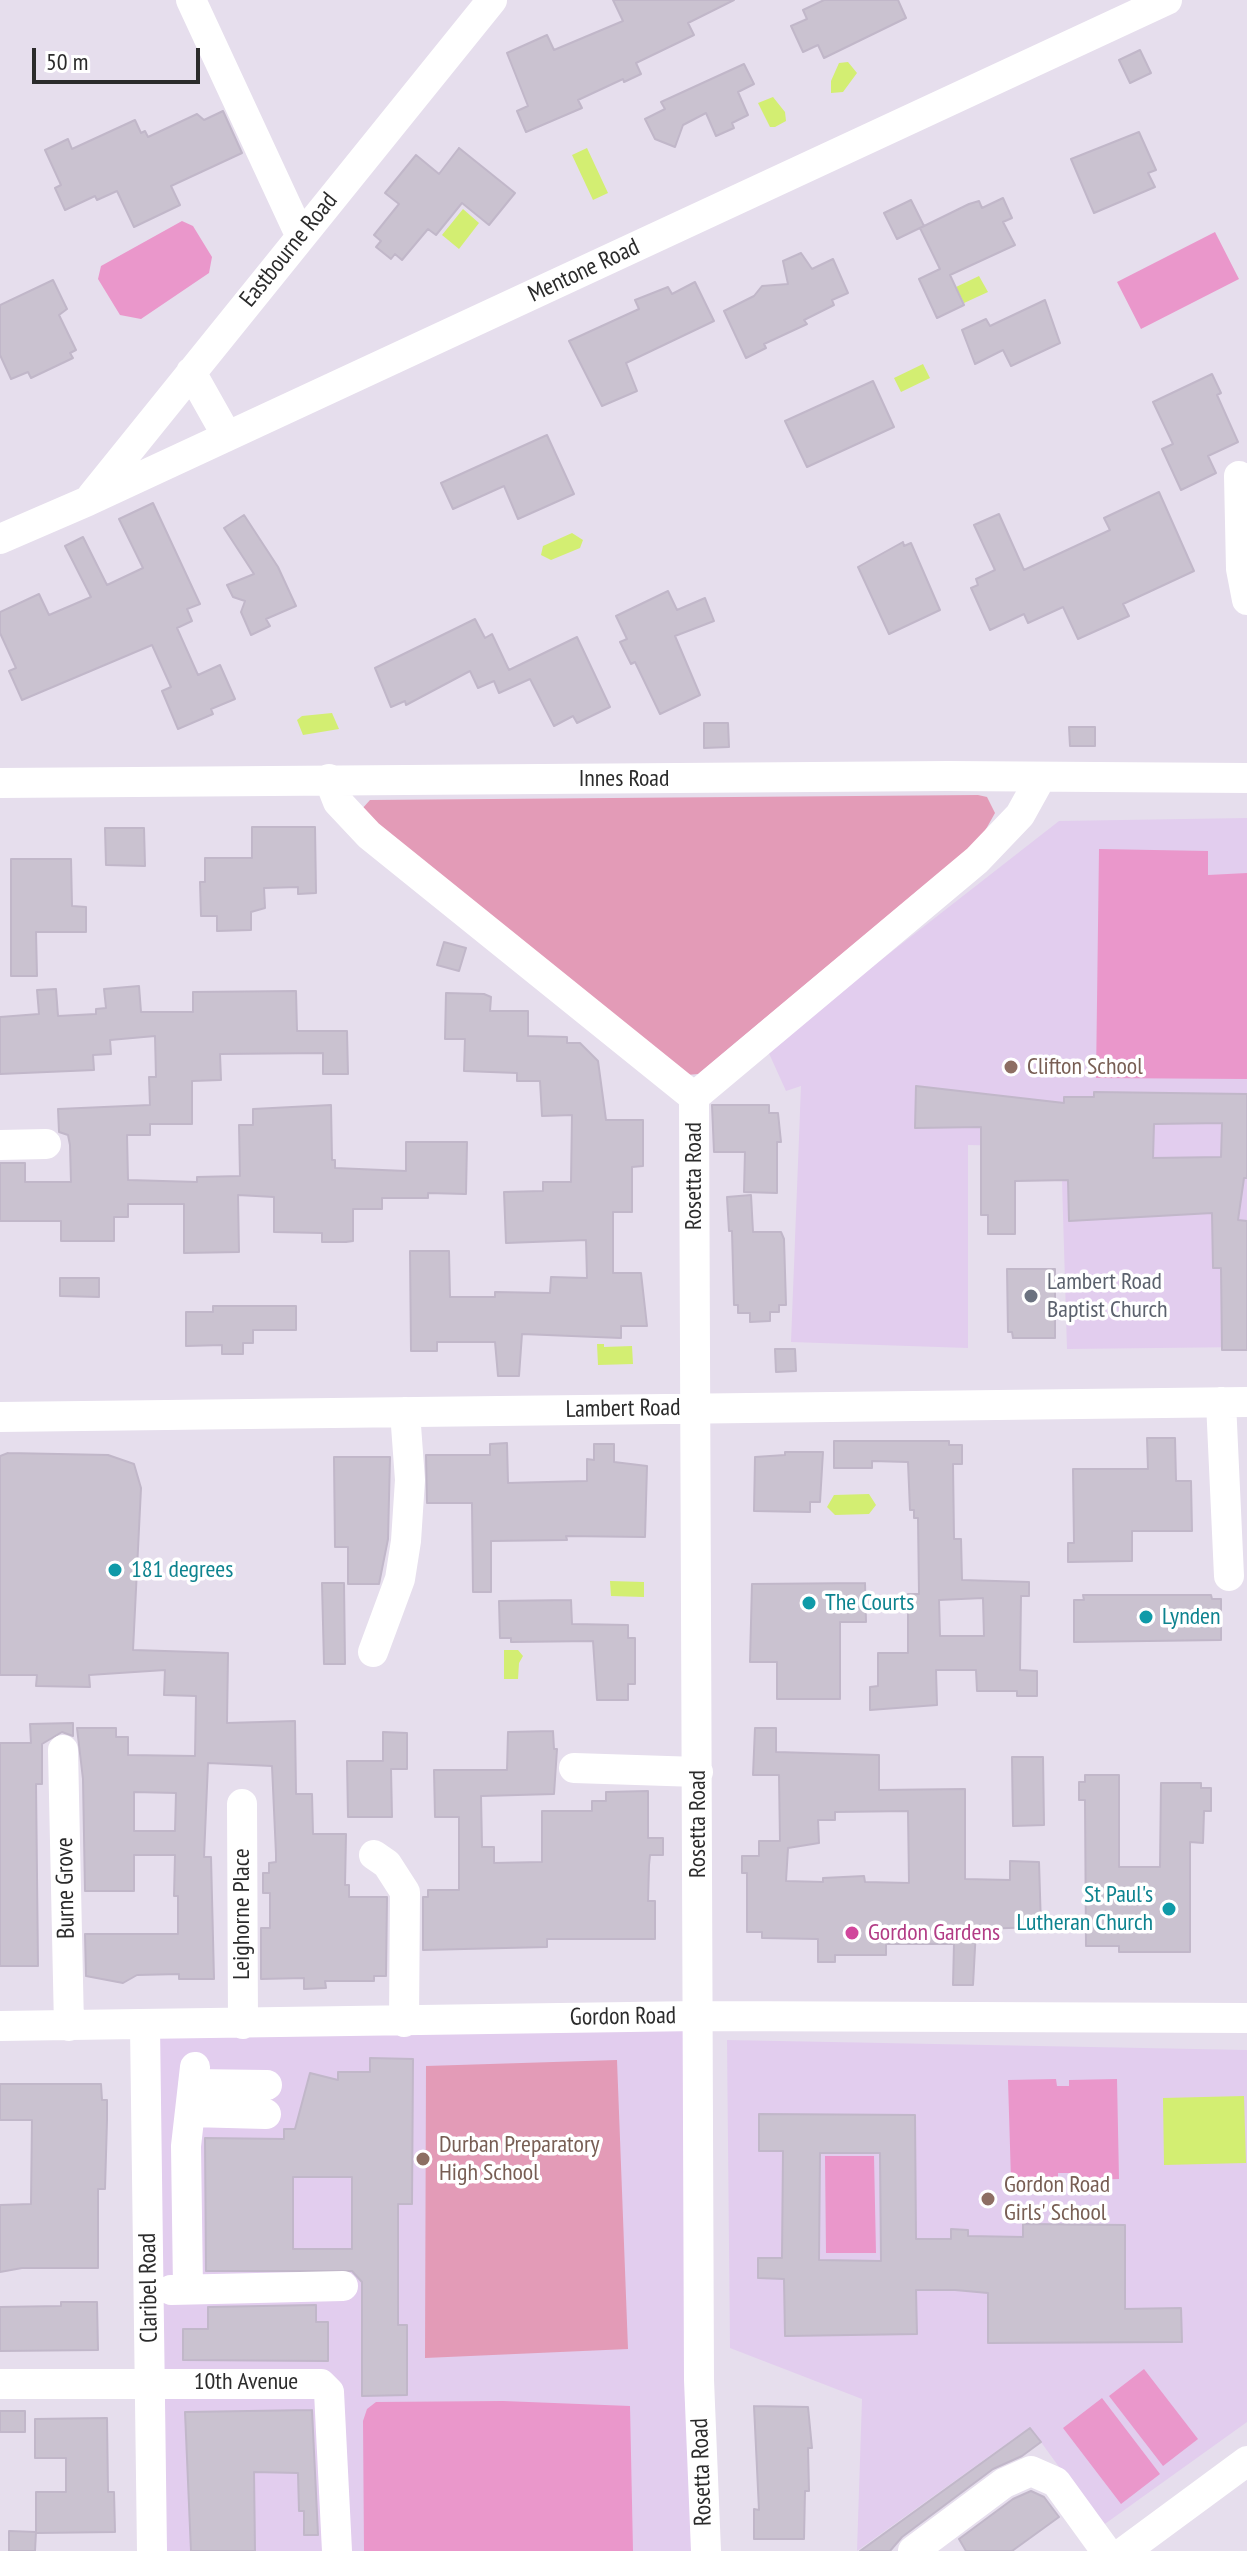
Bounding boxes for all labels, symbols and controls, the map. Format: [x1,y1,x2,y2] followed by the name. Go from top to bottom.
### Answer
[36,32,204,82] scale bar
[46,46,88,77] text: 50 m
[234,187,344,313] street label: Eastbourne Road
[524,233,644,309] street label: Mentone Road
[579,765,669,793] street label: Innes Road
[1027,1053,1143,1081] place label: Clifton School
[1002,1058,1020,1076] marker: Clifton School
[680,1122,708,1230] street label: Rosetta Road
[1047,1268,1168,1324] place label: Lambert Road Baptist Church
[1022,1287,1040,1305] marker: Lambert Road Baptist Church
[565,1394,681,1424] street label: Lambert Road
[131,1556,233,1584] place label: 181 degrees
[106,1561,124,1579] marker: 181 degrees
[825,1589,914,1617] place label: The Courts
[800,1594,818,1612] marker: The Courts
[1162,1603,1221,1631] place label: Lynden
[1137,1608,1155,1626] marker: Lynden
[684,1770,712,1878] street label: Rosetta Road
[51,1837,81,1939] street label: Burne Grove
[228,1848,256,1980] street label: Leighorne Place
[1016,1881,1153,1937] place label: St Paul's Lutheran Church
[1160,1900,1178,1918] marker: St Paul's Lutheran Church
[868,1919,1000,1947] place label: Gordon Gardens
[843,1924,861,1942] marker: Gordon Gardens
[570,2002,676,2032] street label: Gordon Road
[439,2131,599,2187] place label: Durban Preparatory High School
[414,2150,432,2168] marker: Durban Preparatory High School
[1004,2171,1110,2227] place label: Gordon Road Girls' School
[979,2190,997,2208] marker: Gordon Road Girls' School
[134,2233,164,2343] street label: Claribel Road
[194,2368,298,2396] street label: 10th Avenue
[686,2418,718,2526] street label: Rosetta Road

